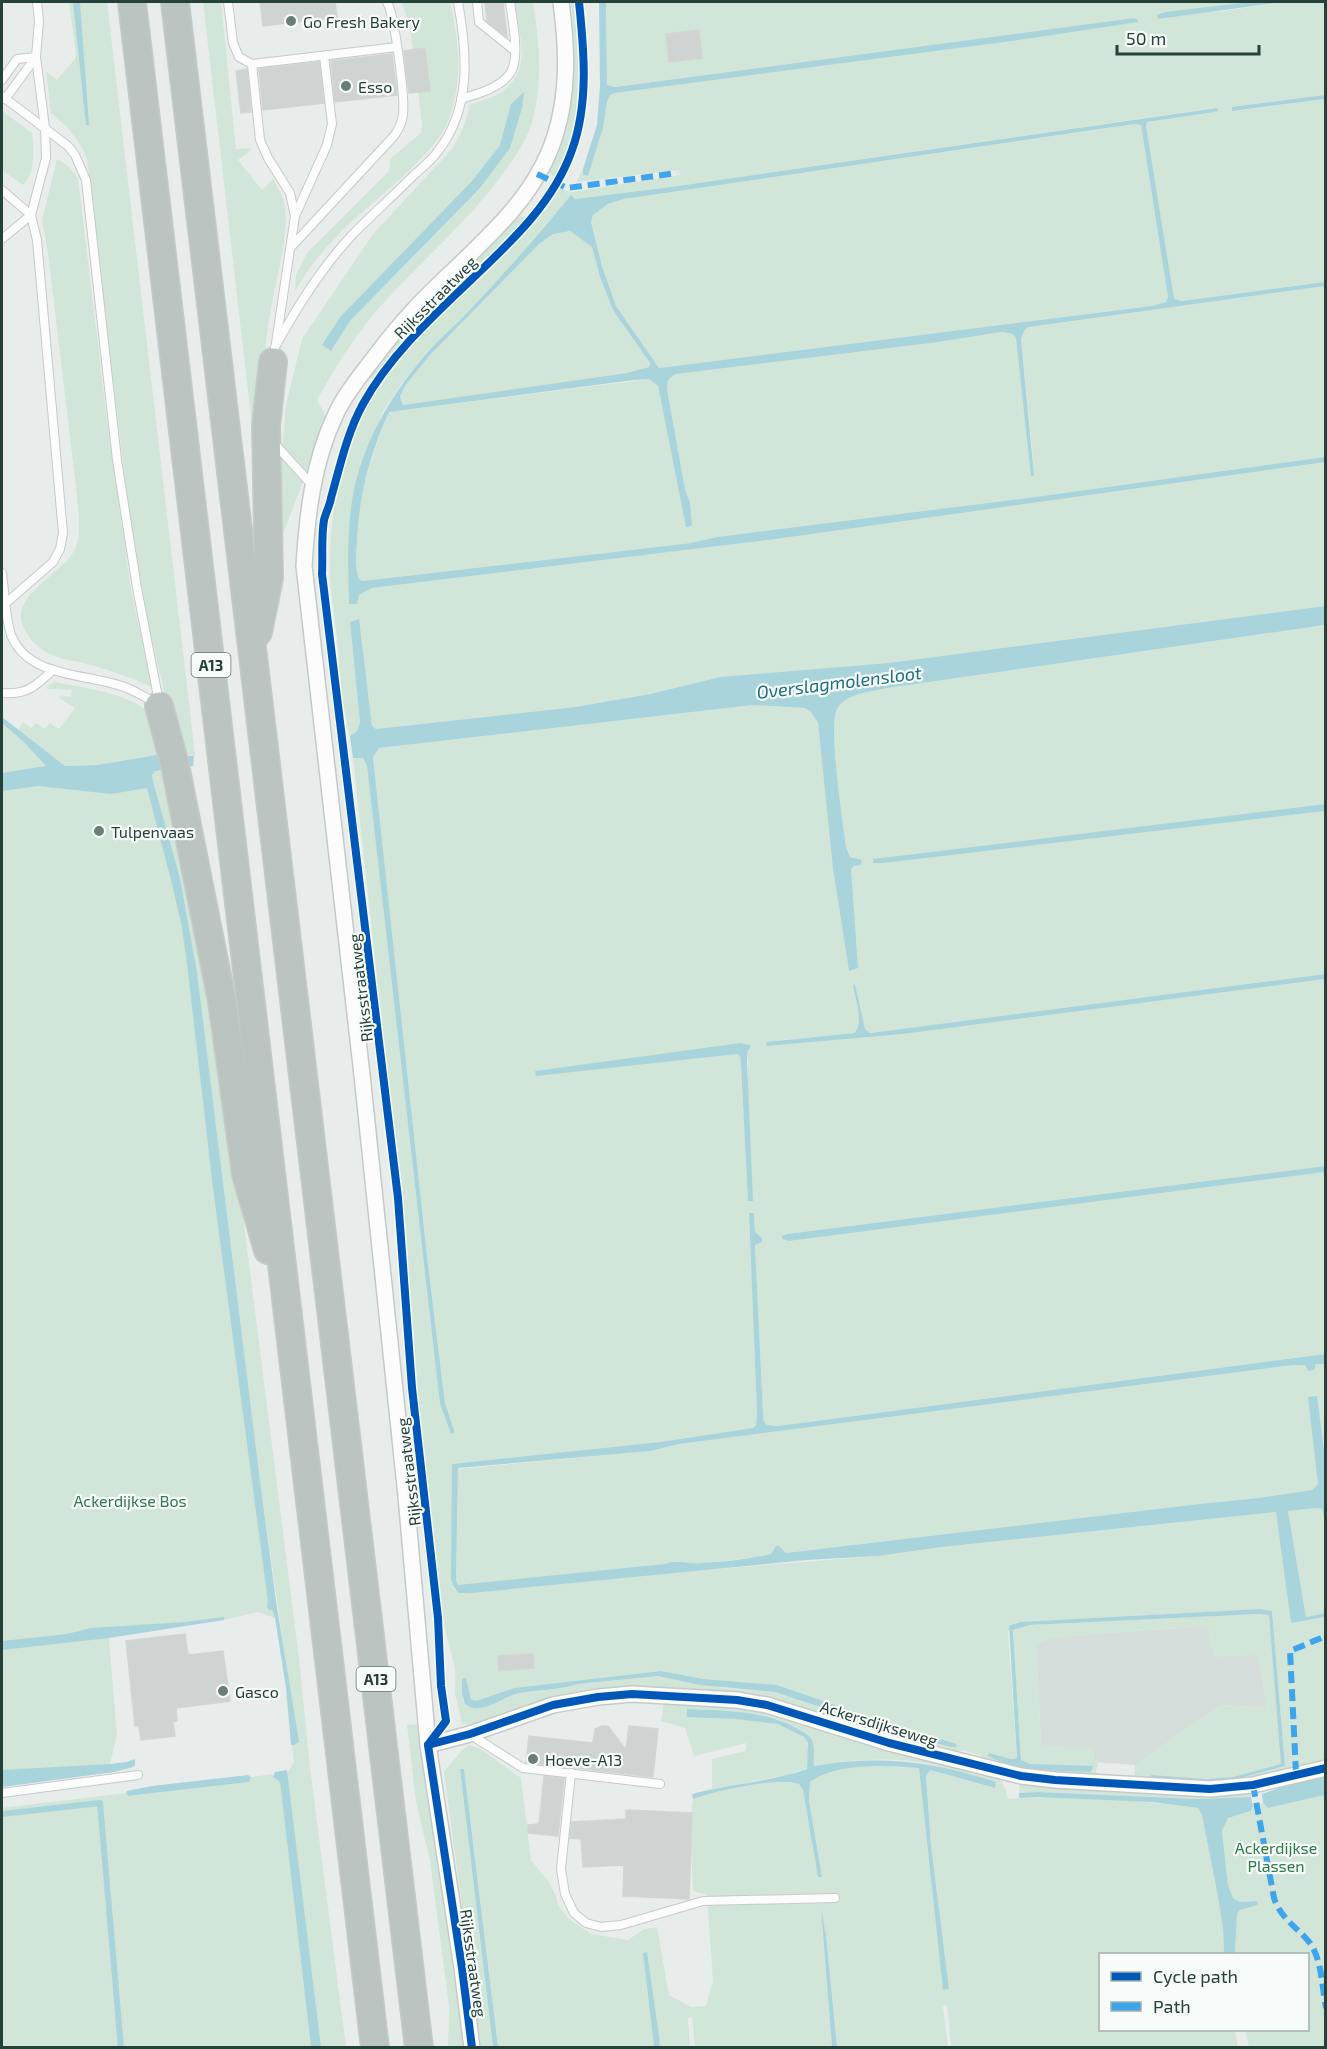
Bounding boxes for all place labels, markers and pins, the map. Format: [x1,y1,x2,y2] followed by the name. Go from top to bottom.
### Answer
[303,12,420,31] place label: Go Fresh Bakery
[284,14,298,28] marker: Go Fresh Bakery
[358,77,392,96] place label: Esso
[339,79,353,93] marker: Esso
[111,822,194,841] place label: Tulpenvaas
[92,824,106,838] marker: Tulpenvaas
[235,1682,279,1701] place label: Gasco
[216,1684,230,1698] marker: Gasco
[545,1750,622,1769] place label: Hoeve-A13
[526,1752,540,1766] marker: Hoeve-A13

